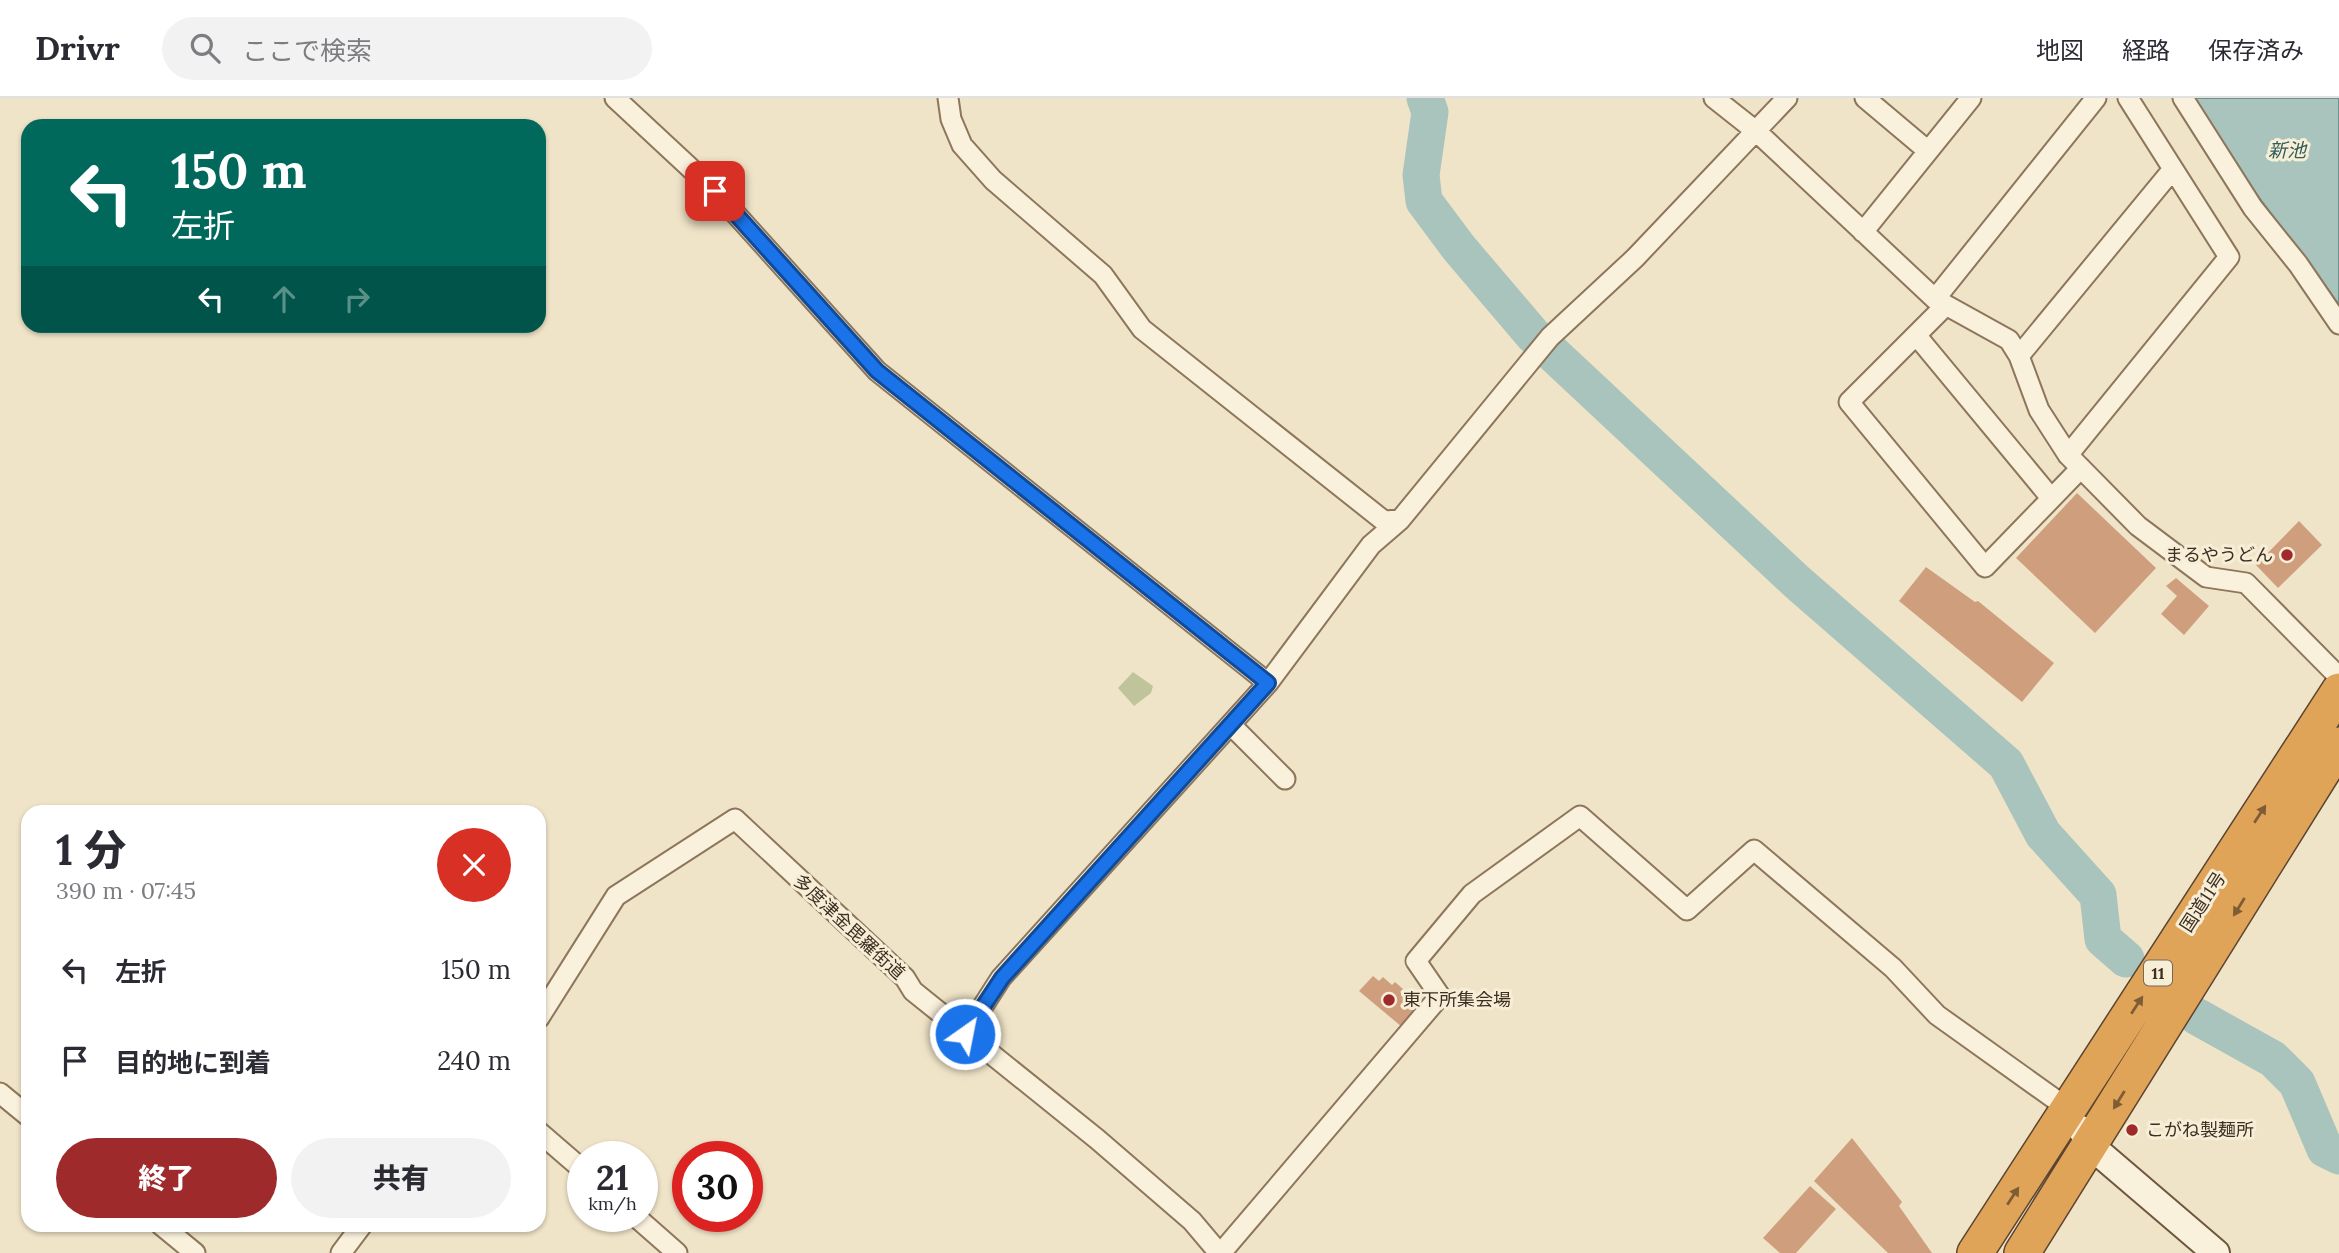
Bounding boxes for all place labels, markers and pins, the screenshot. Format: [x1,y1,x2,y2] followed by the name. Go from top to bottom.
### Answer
[685,161,745,221] pin
[2165,543,2273,566] place label: まるやうどん
[2279,547,2295,563] marker: まるやうどん
[1403,988,1511,1011] place label: 東下所集会場
[1381,992,1397,1008] marker: 東下所集会場
[2146,1118,2254,1141] place label: こがね製麺所
[2124,1122,2140,1138] marker: こがね製麺所

